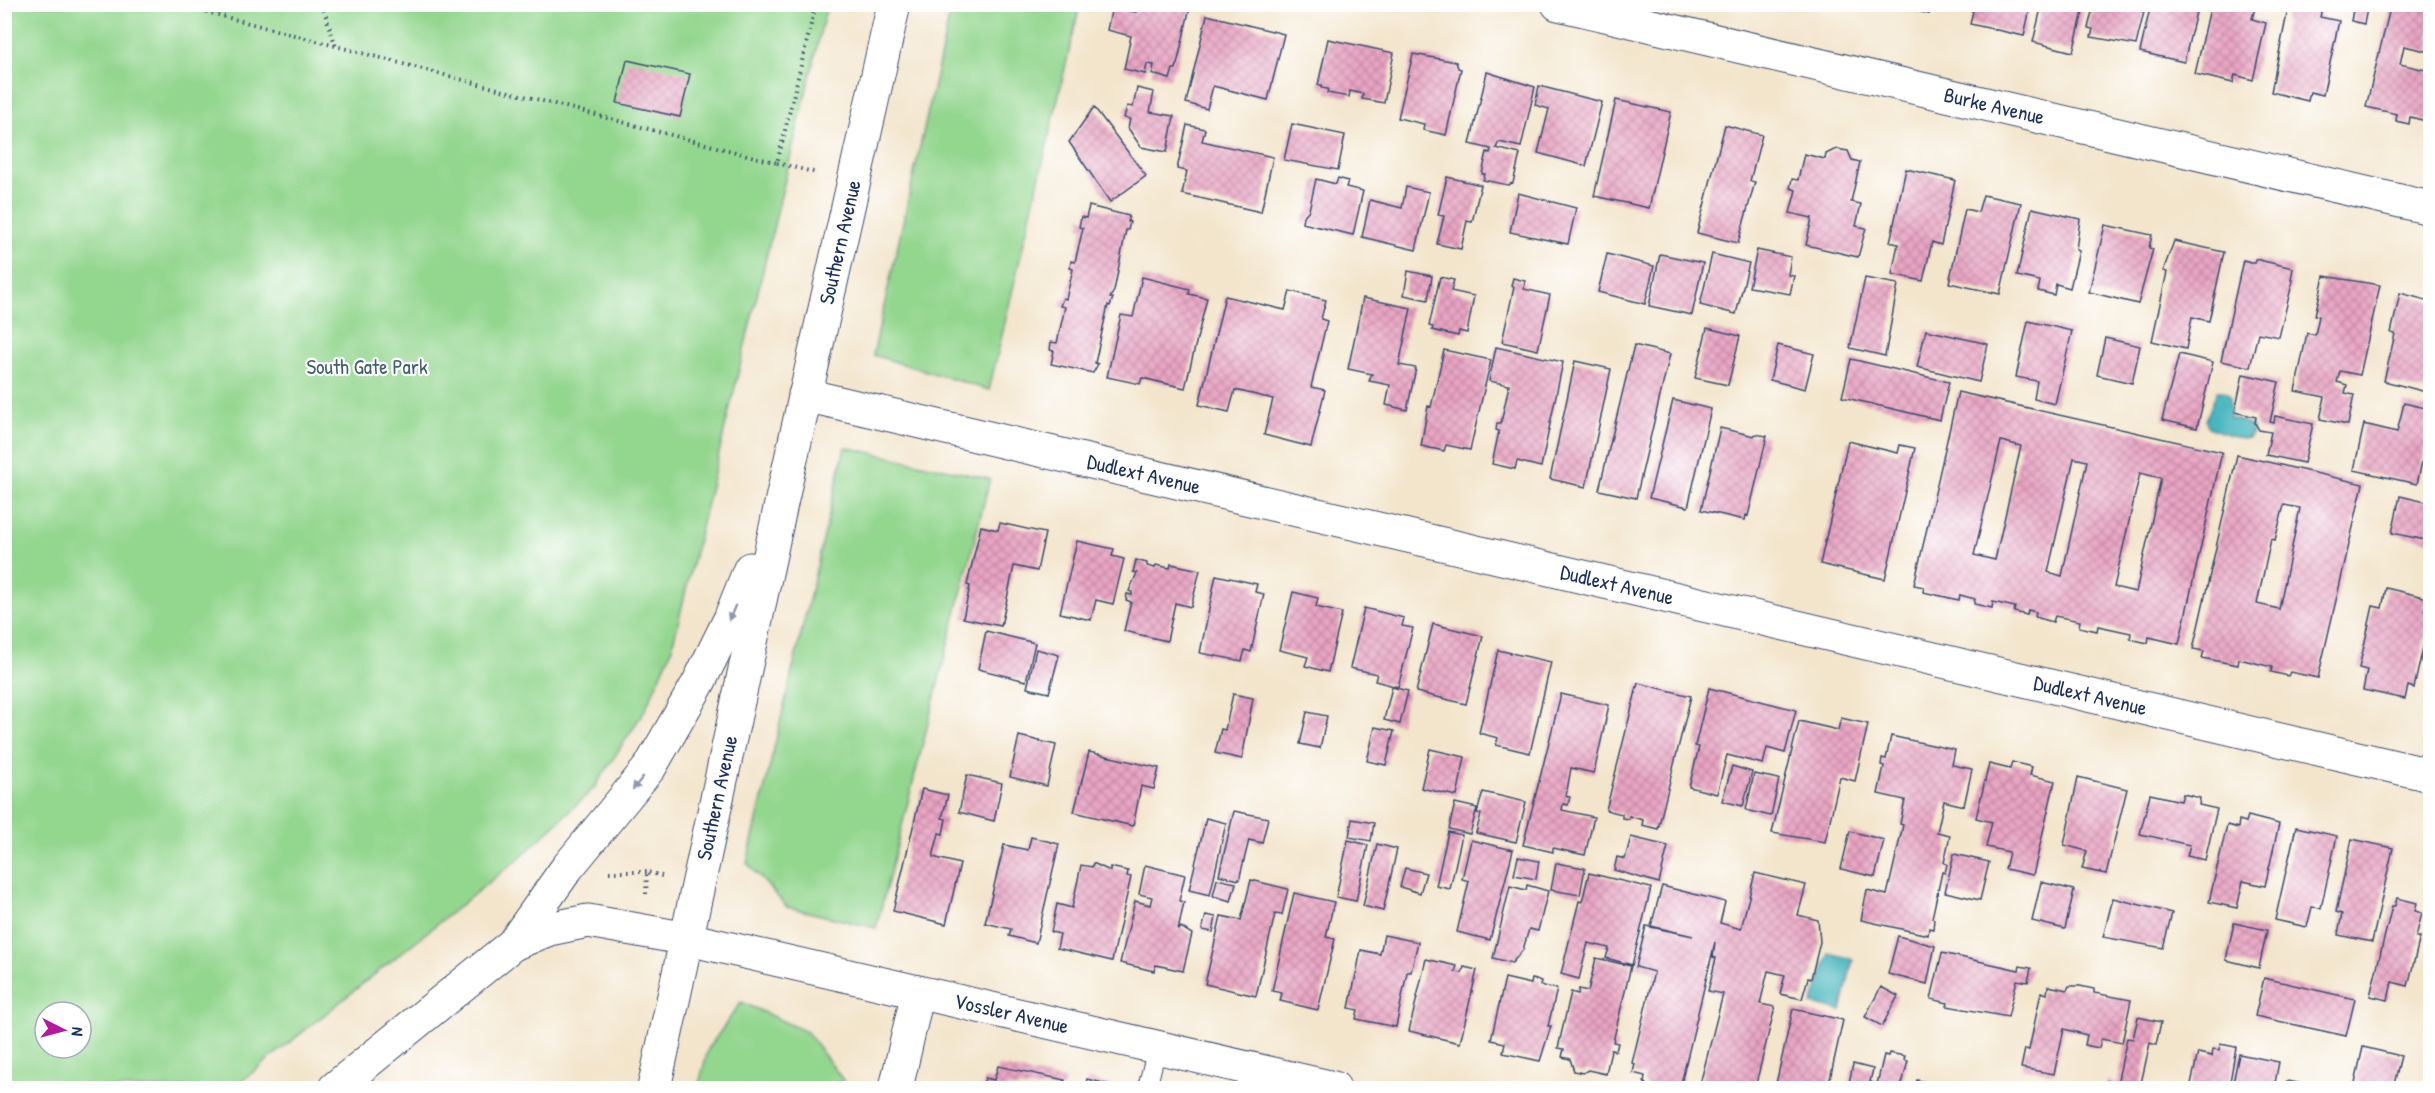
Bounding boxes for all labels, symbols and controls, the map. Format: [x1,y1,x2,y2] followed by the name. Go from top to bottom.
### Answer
[1941,80,2047,131] street label: Burke Avenue
[811,177,868,307] street label: Southern Avenue
[306,352,428,381] park label: South Gate Park
[1085,447,1203,501] street label: Dudlext Avenue
[1558,557,1677,612] street label: Dudlext Avenue
[727,604,737,622] one-way arrow
[2031,668,2150,722] street label: Dudlext Avenue
[689,733,744,863] street label: Southern Avenue
[631,775,644,791] one-way arrow
[952,986,1072,1040] street label: Vossler Avenue
[33,1000,93,1060] north arrow
[66,1026,89,1037] text: N

